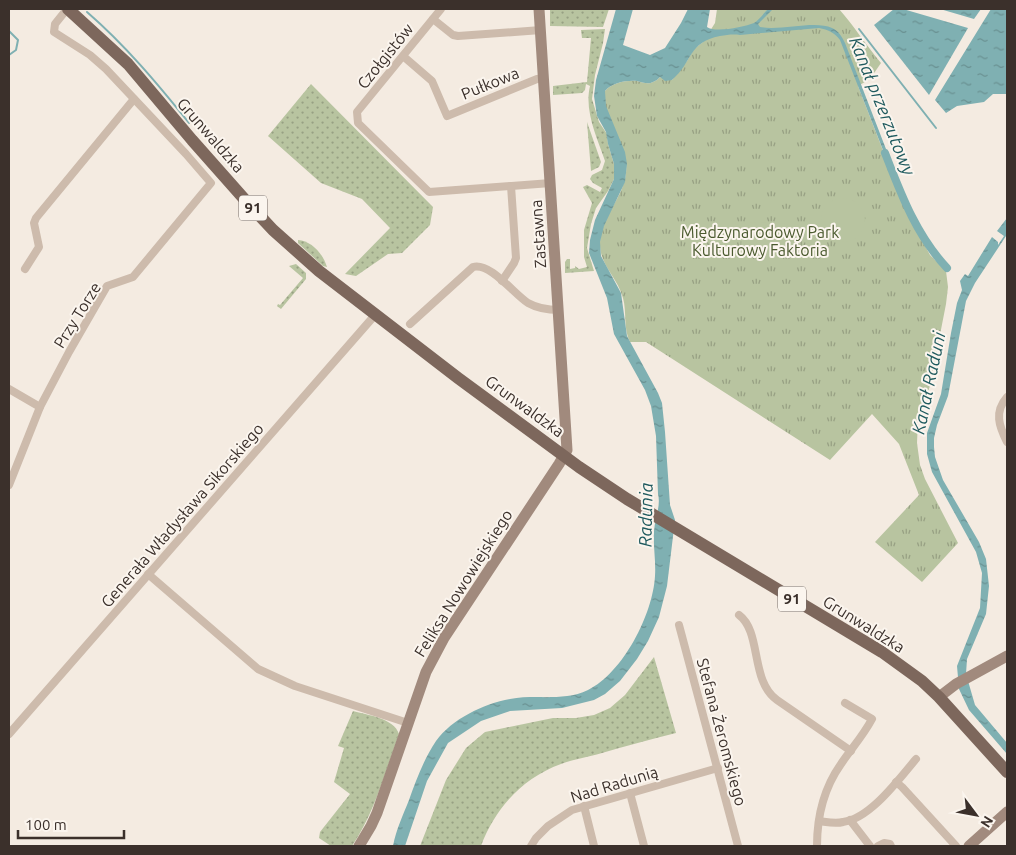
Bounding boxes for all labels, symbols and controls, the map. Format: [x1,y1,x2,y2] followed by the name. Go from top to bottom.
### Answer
[353,19,417,92] street label: Czołgistów
[846,34,920,178] water label: Kanał przerzutowy
[458,63,522,103] street label: Pułkowa
[174,94,248,176] street label: Grunwaldzka
[239,196,267,220] road number: 91
[527,199,549,269] street label: Zastawna
[681,223,839,259] park label: Międzynarodowy Park Kulturowy Faktoria
[50,279,104,351] street label: Przy Torze
[907,329,949,436] water label: Kanał Raduni
[482,371,568,441] street label: Grunwaldzka
[97,419,267,611] street label: Generała Władysława Sikorskiego
[634,482,656,547] water label: Radunia
[410,506,516,660] street label: Feliksa Nowowiejskiego
[778,586,806,612] road number: 91
[820,592,908,656] street label: Grunwaldzka
[694,656,750,808] street label: Stefana Żeromskiego
[568,762,660,806] street label: Nad Radunią
[951,790,1001,840] north arrow
[18,808,124,840] scale bar
[977,813,997,831] text: N
[25,816,67,833] text: 100 m

